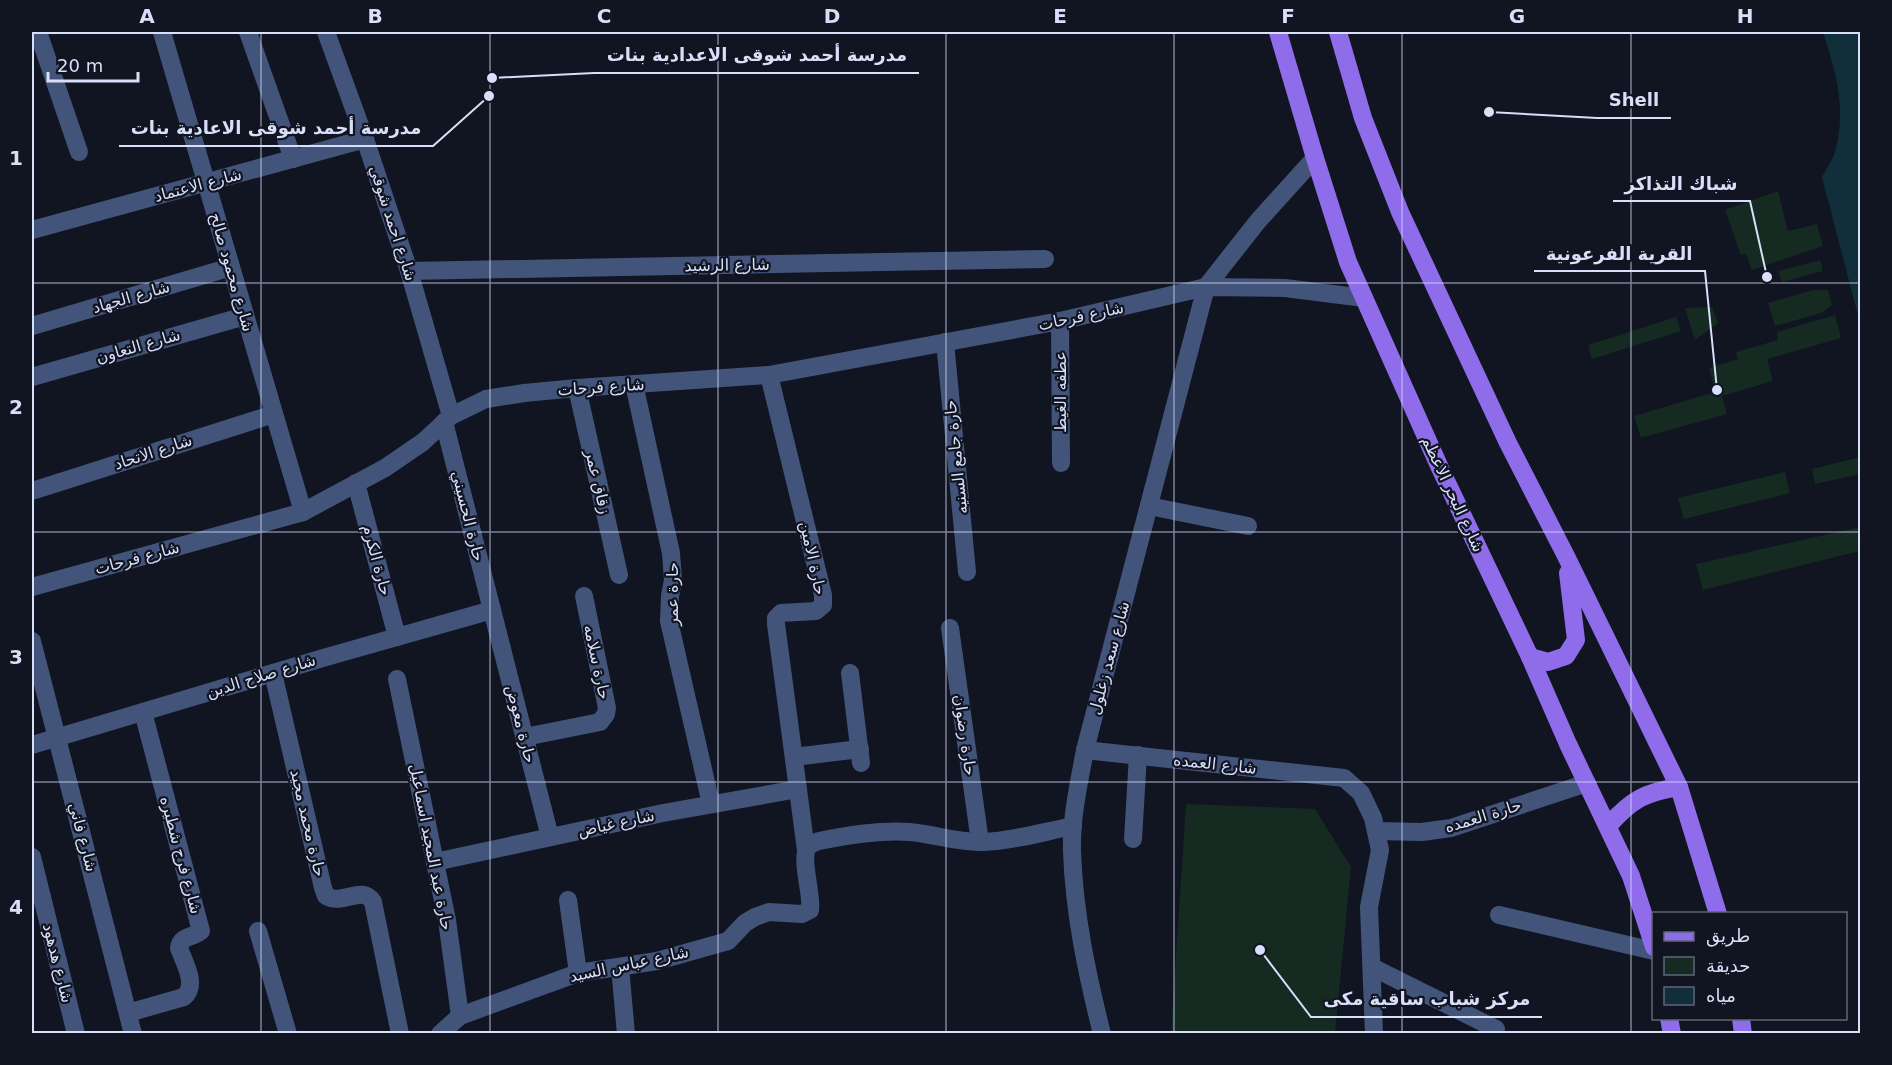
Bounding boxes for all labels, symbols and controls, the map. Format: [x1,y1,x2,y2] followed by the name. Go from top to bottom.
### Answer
[139,4,155,28] text: A
[367,4,383,28] text: B
[597,4,611,28] text: C
[824,4,840,28] text: D
[1053,4,1067,28] text: E
[1281,4,1295,28] text: F
[1509,4,1525,28] text: G
[1737,4,1753,28] text: H
[594,37,919,73] callout: مدرسة أحمد شوقى الاعدادية بنات
[607,43,907,66] text: مدرسة أحمد شوقى الاعدادية بنات
[48,45,138,83] scale bar
[57,55,103,76] text: 20 m
[1597,82,1671,118] callout: Shell
[1609,89,1659,110] text: Shell
[119,110,433,146] callout: مدرسة أحمد شوقى الاعادية بنات
[131,116,421,139] text: مدرسة أحمد شوقى الاعادية بنات
[9,146,23,170] text: 1
[364,163,421,283] street label: شارع احمد شوقي
[152,164,244,207] street label: شارع الاعتماد
[1613,165,1750,201] callout: شباك التذاكر
[1623,173,1738,195] text: شباك التذاكر
[205,210,258,334] street label: شارع محمود صالح
[1534,235,1705,271] callout: القرية الفرعونية
[1546,243,1692,265] text: القرية الفرعونية
[684,255,770,276] street label: شارع الرشيد
[90,277,172,318] street label: شارع الجهاد
[1036,298,1126,335] street label: شارع فرحات
[94,325,183,368] street label: شارع التعاون
[1051,351,1070,433] street label: عطفه الغيط
[557,374,645,401] street label: شارع فرحات
[9,395,23,419] text: 2
[941,399,972,515] street label: حارة جامع السنيه
[112,430,195,475] street label: شارع الاتحاد
[1417,433,1488,555] street label: شارع البحر الاعظم
[580,447,615,516] street label: زقاق عمر
[447,469,488,564] street label: حارة الحسيني
[795,519,830,597] street label: حارة الامين
[357,522,396,598] street label: حارة الكرم
[93,538,182,579] street label: شارع فرحات
[663,562,683,627] street label: حارة عمر
[1085,599,1134,717] street label: شارع سعد زغلول
[579,623,614,701] street label: حارة سلامه
[9,645,23,669] text: 3
[204,650,318,703] street label: شارع صلاح الدين
[501,683,540,765] street label: حارة معوض
[949,693,980,777] street label: حارة رضوان
[1172,750,1258,779] street label: شارع العمده
[405,762,456,932] street label: حارة عبد المجيد اسماعيل
[285,767,330,879] street label: حارة محمد مجيد
[155,794,206,916] street label: شارع فرج شطيره
[1442,795,1524,838] street label: حارة العمده
[64,800,101,874] street label: شارع فاني
[576,806,656,841] street label: شارع غياض
[9,895,23,919] text: 4
[1652,912,1847,1020] legend
[38,921,77,1005] street label: شارع هدهود
[1706,925,1750,947] text: طريق
[568,942,691,987] street label: شارع عباس السيد
[1706,955,1750,976] text: حديقة
[1311,981,1542,1017] callout: مركز شباب ساقية مكى
[1706,985,1736,1006] text: مياه
[1323,988,1531,1010] text: مركز شباب ساقية مكى

